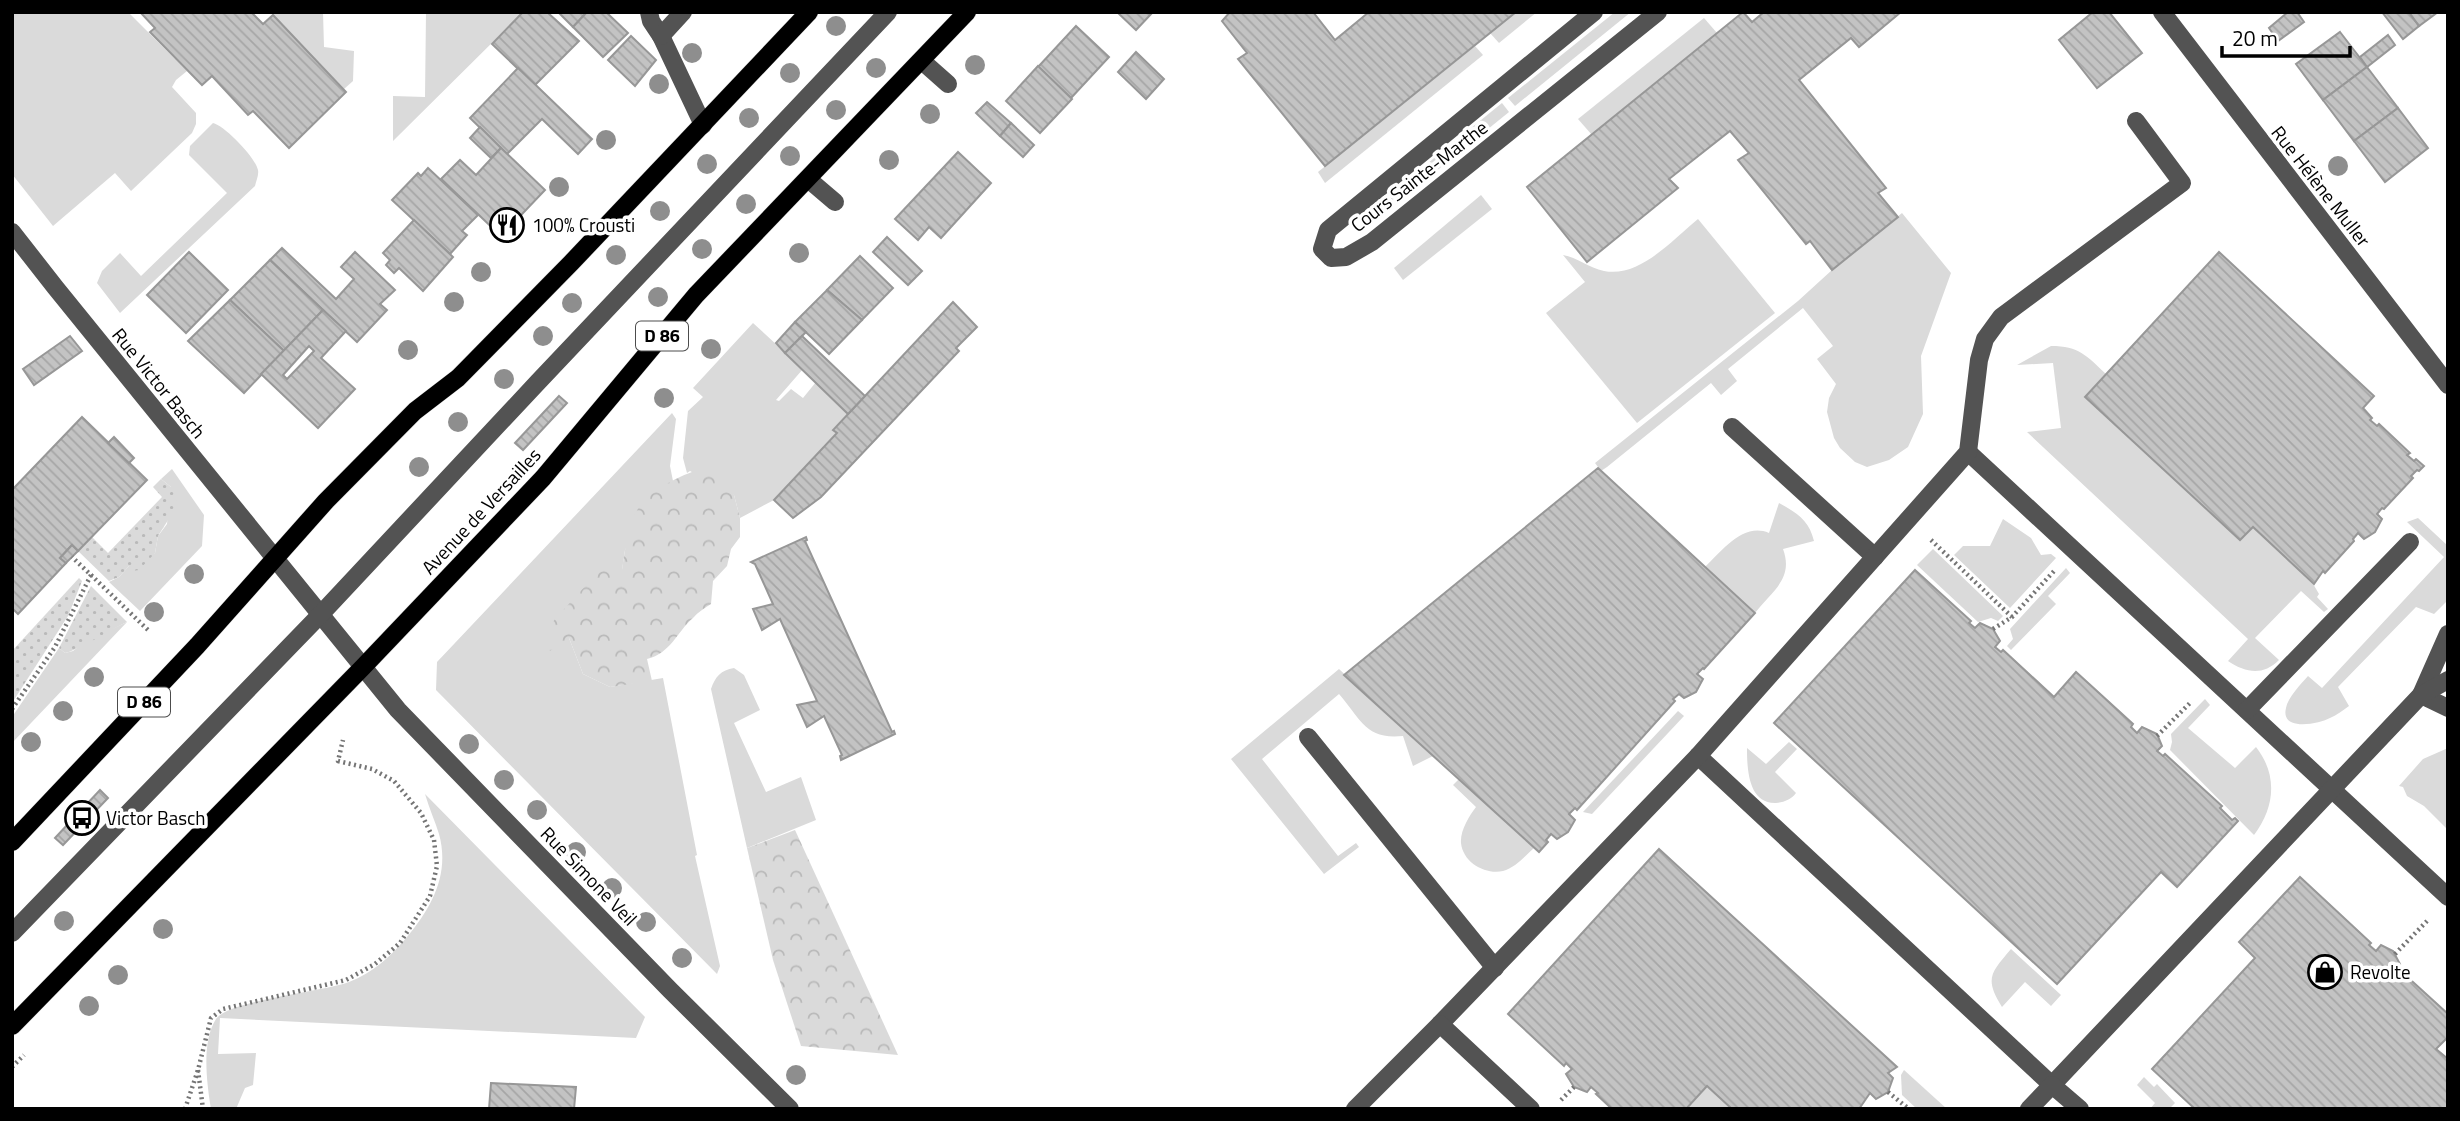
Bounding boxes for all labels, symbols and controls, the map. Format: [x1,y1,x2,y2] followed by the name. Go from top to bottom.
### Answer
[2222,14,2350,58] scale bar
[2232,22,2278,54] text: 20 m
[1344,113,1493,238] street label: Cours Sainte-Marthe
[2265,119,2378,253] street label: Rue Hélène Muller
[488,206,526,244] restaurant icon: 100% Crousti
[532,210,635,239] place label: 100% Crousti
[106,321,213,444] street label: Rue Victor Basch
[636,322,688,350] road number: D 86
[414,441,547,580] street label: Avenue de Versailles
[118,688,170,716] road number: D 86
[63,799,101,837] bus stop icon: Victor Basch
[106,803,206,832] place label: Victor Basch
[534,819,644,932] street label: Rue Simone Veil
[2306,953,2344,991] shop icon: Revolte
[2350,957,2411,986] place label: Revolte

